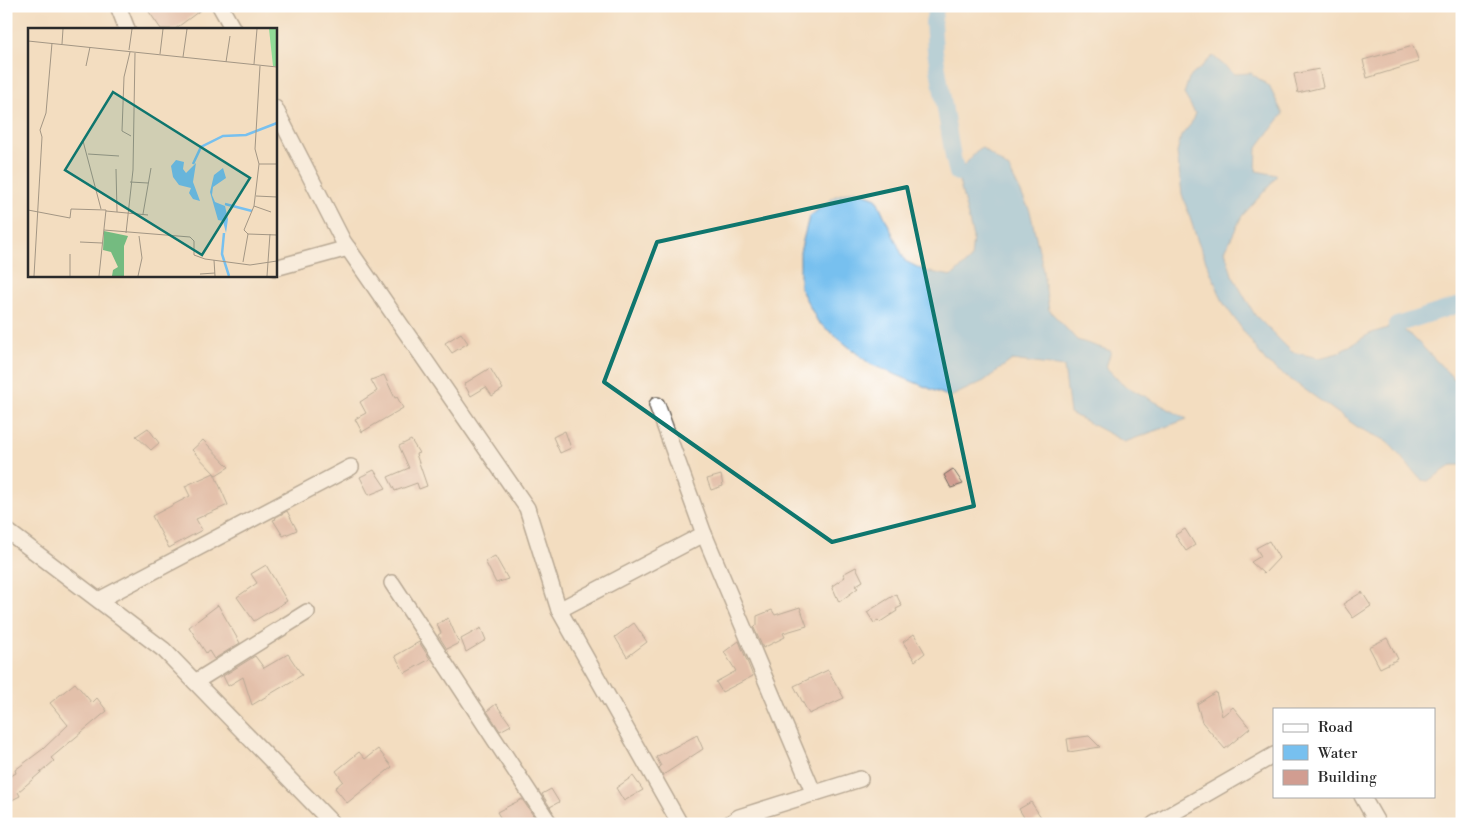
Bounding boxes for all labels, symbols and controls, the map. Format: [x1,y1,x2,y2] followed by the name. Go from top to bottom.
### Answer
[28,28,276,276] inset map
[1273,708,1436,798] legend
[1318,718,1353,737] text: Road
[1317,744,1358,763] text: Water
[1317,768,1377,787] text: Building

